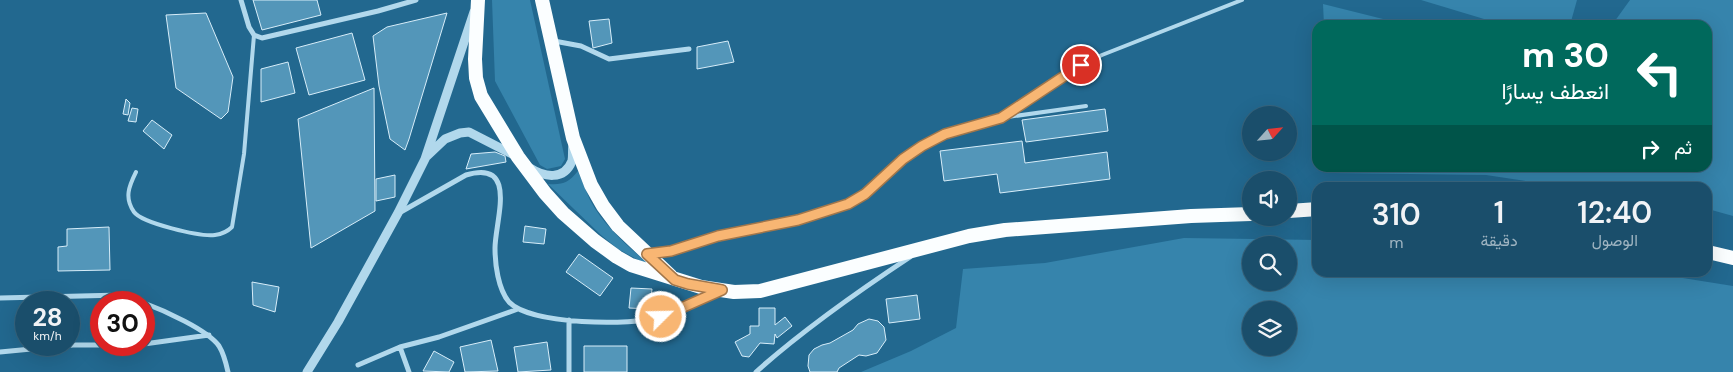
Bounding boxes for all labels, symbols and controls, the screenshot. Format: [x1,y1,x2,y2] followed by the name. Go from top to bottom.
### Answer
[1522,32,1609,78] text: 30 m
[1627,40,1692,105] icon: left
[1060,44,1102,86] pin
[1067,51,1095,79] icon: arrive
[1502,77,1609,106] text: انعطف يسارًا
[1242,106,1298,161] north arrow
[1242,106,1297,356] map controls
[1636,135,1664,163] icon: right
[1674,135,1692,160] text: ثم
[1242,171,1297,226] button: sound
[1494,193,1504,232] text: 1
[1577,193,1652,232] text: 12:40
[1372,195,1421,234] text: 310
[1481,230,1518,251] text: دقيقة
[1592,230,1638,251] text: الوصول
[1389,232,1403,253] text: m
[1242,236,1297,291] button: search
[634,290,686,342] position arrow
[90,291,155,356] speed limit sign: 30
[32,301,63,334] text: 28
[1242,301,1297,356] button: layers
[33,328,62,344] text: km/h

